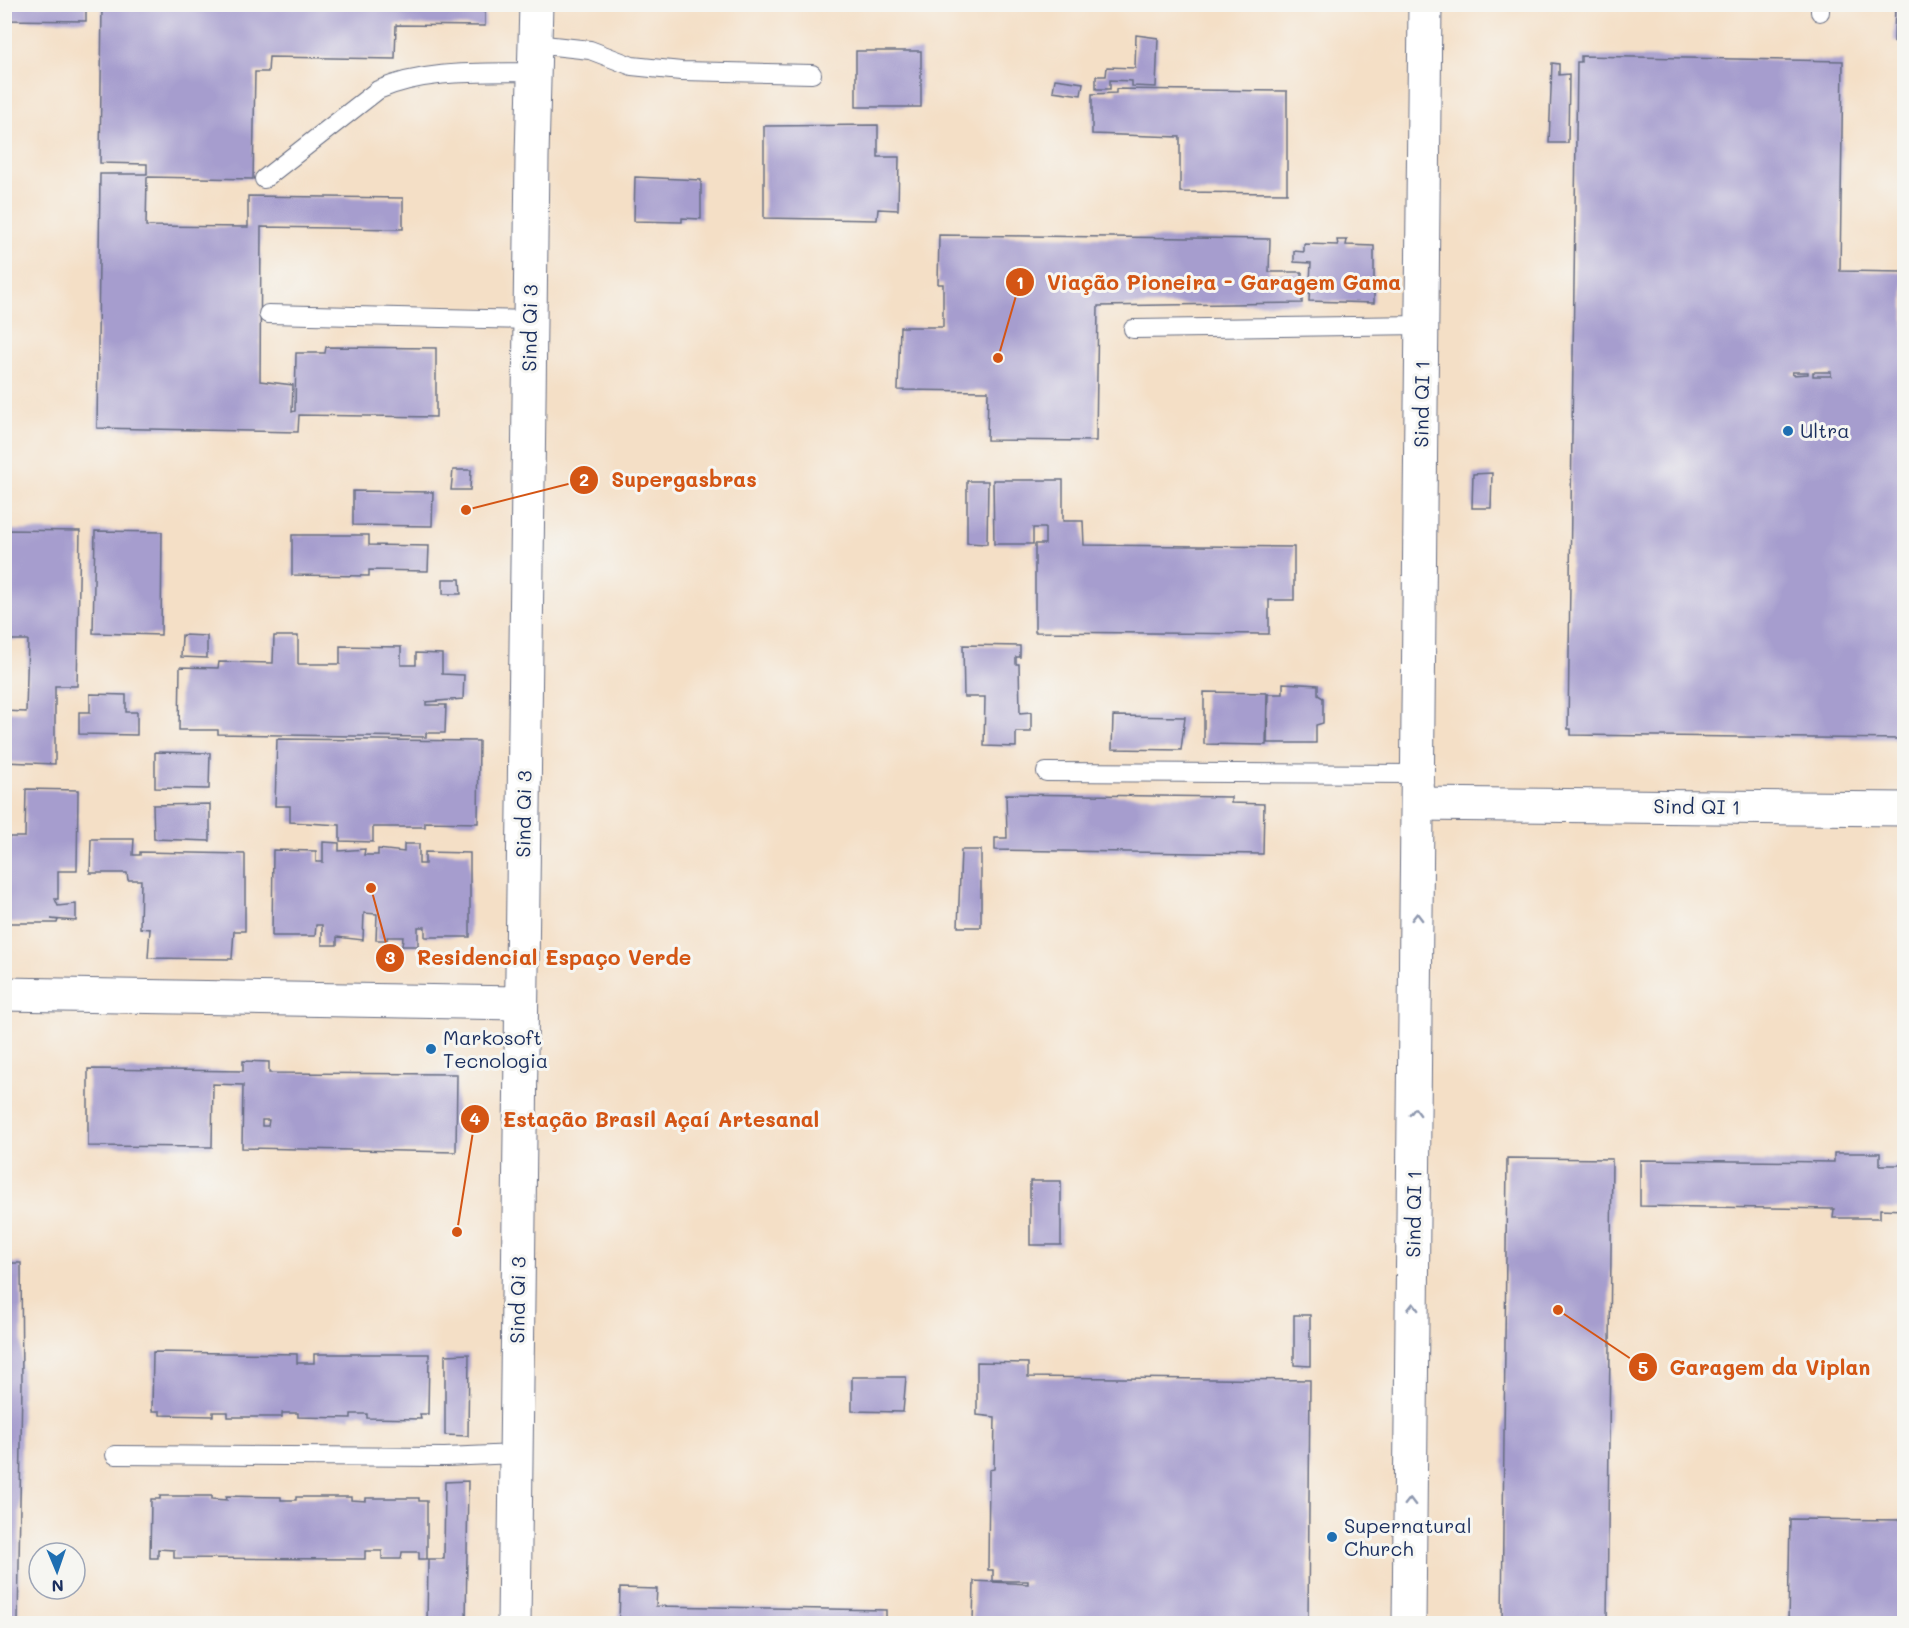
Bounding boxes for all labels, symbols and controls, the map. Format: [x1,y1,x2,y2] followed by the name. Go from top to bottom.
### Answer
[1005,263,1413,302] callout: Viação Pioneira - Garagem Gama
[1047,268,1401,295] text: Viação Pioneira - Garagem Gama
[1016,270,1024,294] text: 1
[515,284,543,372] street label: Sind Qi 3
[1407,360,1435,448] street label: Sind QI 1
[1800,417,1850,443] place label: Ultra
[1781,424,1795,438] marker: Ultra
[569,460,769,499] callout: Supergasbras
[611,465,757,492] text: Supergasbras
[579,467,589,491] text: 2
[509,770,537,858] street label: Sind Qi 3
[1653,792,1741,820] street label: Sind QI 1
[1411,913,1423,922] one-way arrow
[375,938,703,977] callout: Residencial Espaço Verde
[417,943,691,970] text: Residencial Espaço Verde
[385,945,396,969] text: 3
[443,1024,548,1073] place label: Markosoft Tecnologia
[424,1042,438,1056] marker: Markosoft Tecnologia
[460,1100,831,1139] callout: Estação Brasil Açaí Artesanal
[503,1105,819,1132] text: Estação Brasil Açaí Artesanal
[469,1106,481,1130] text: 4
[1409,1108,1421,1117] one-way arrow
[1399,1170,1427,1258] street label: Sind QI 1
[503,1256,531,1344] street label: Sind Qi 3
[1406,1303,1419,1312] one-way arrow
[1628,1348,1882,1387] callout: Garagem da Viplan
[1670,1353,1870,1380] text: Garagem da Viplan
[1638,1355,1648,1379] text: 5
[1404,1498,1417,1507] one-way arrow
[1344,1512,1472,1561] place label: Supernatural Church
[1325,1530,1339,1544] marker: Supernatural Church
[27,1541,87,1601] north arrow
[51,1576,64,1597] text: N

